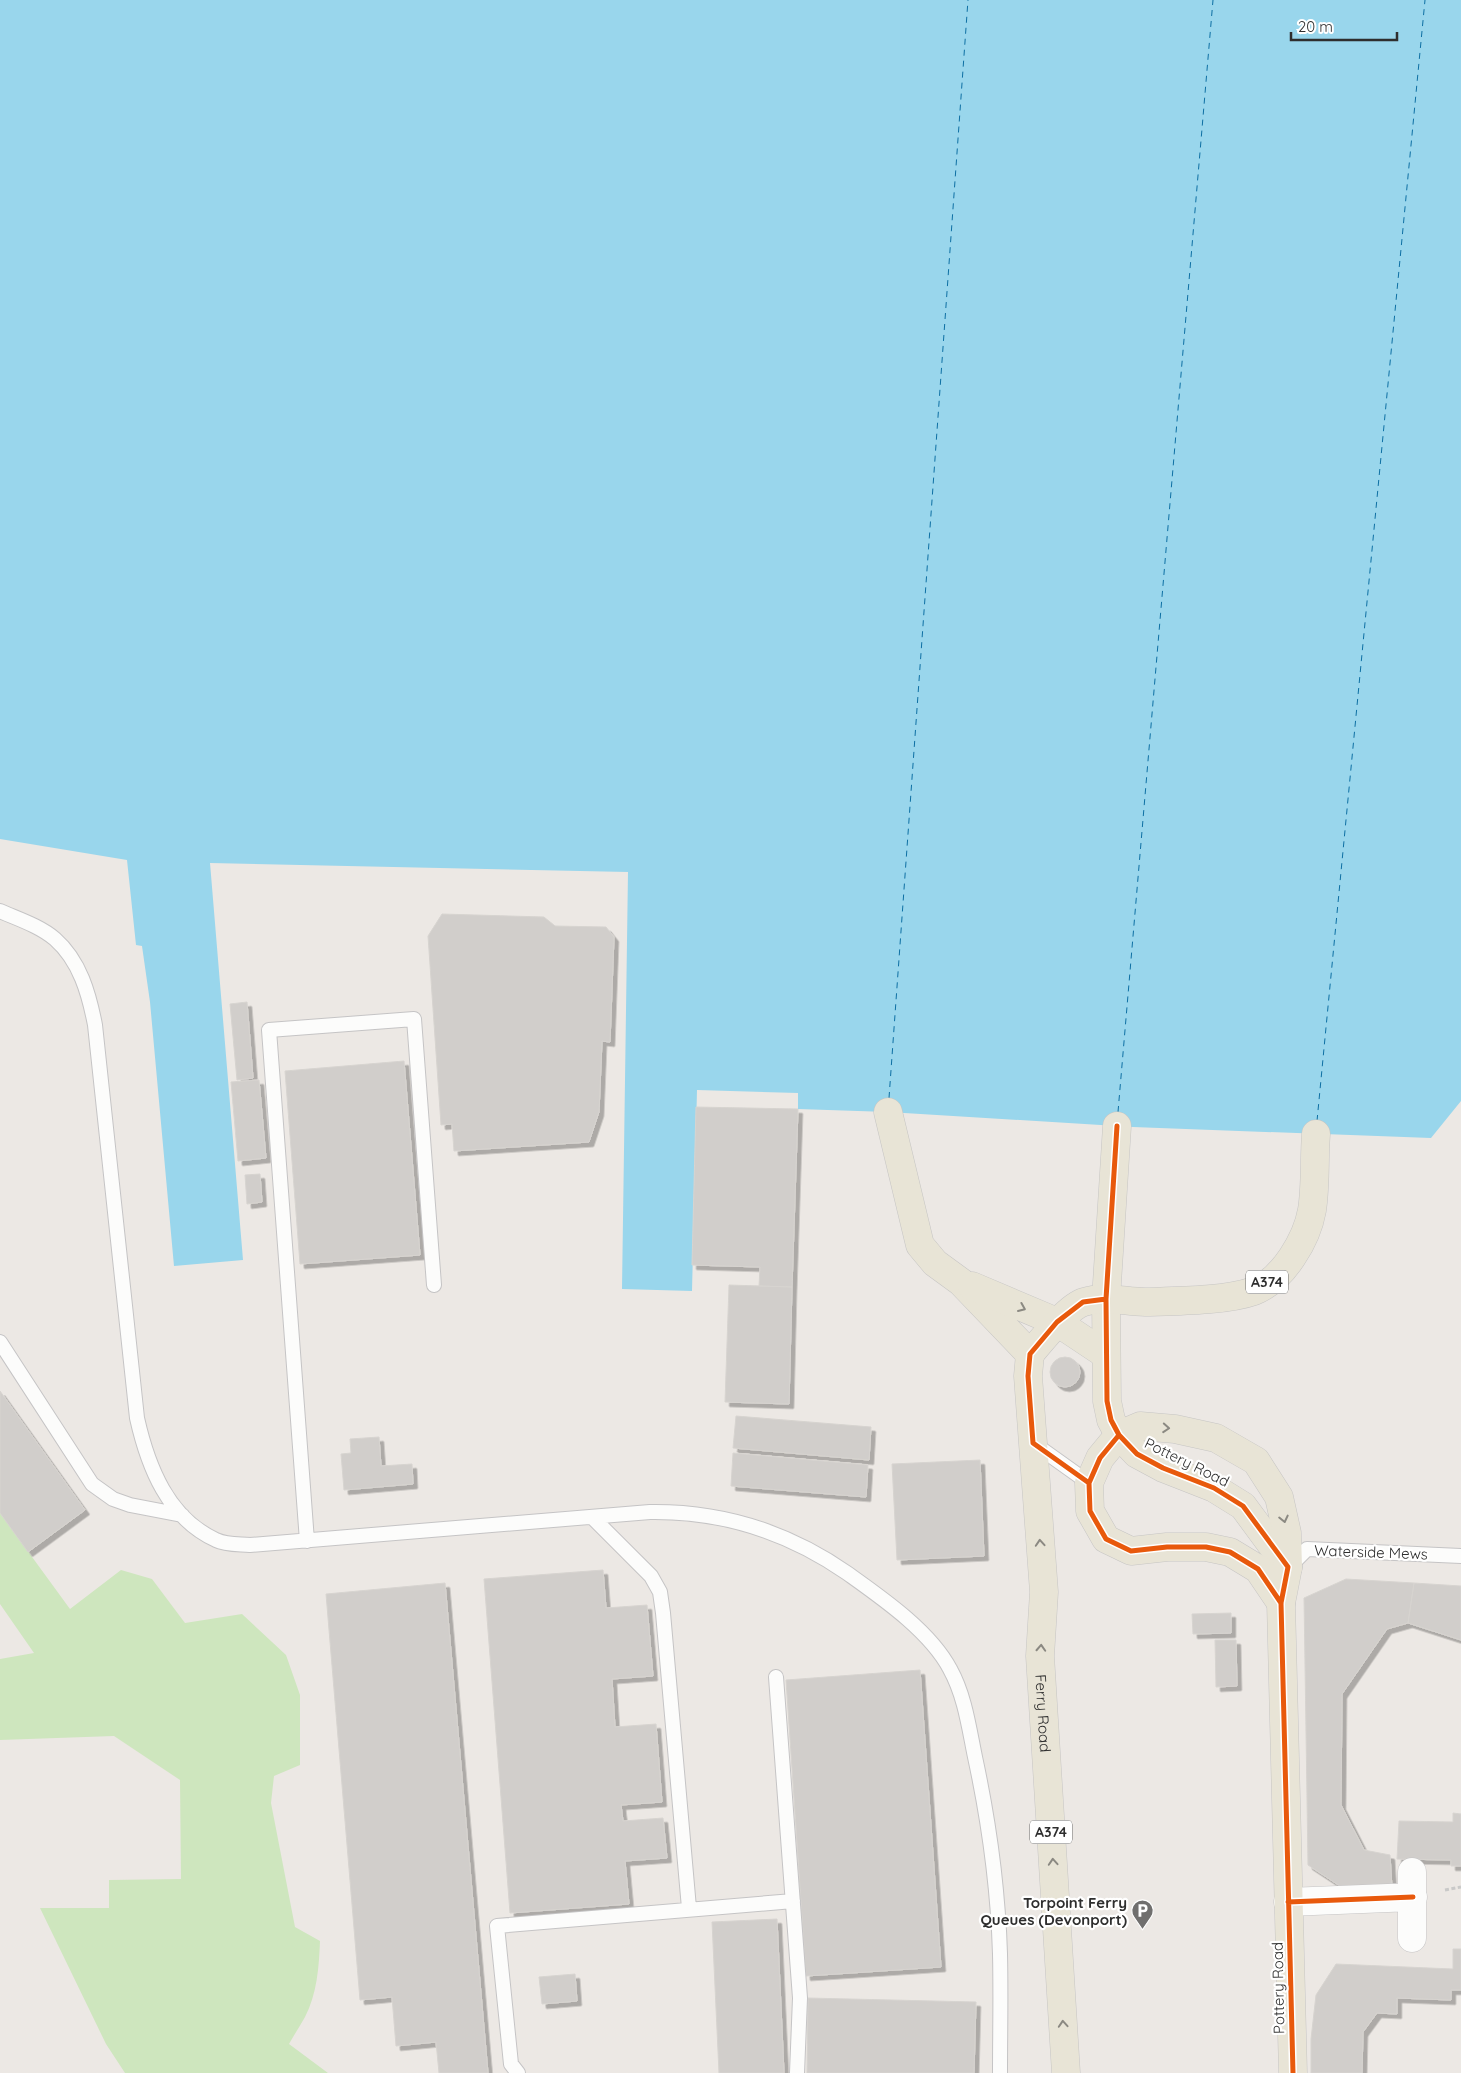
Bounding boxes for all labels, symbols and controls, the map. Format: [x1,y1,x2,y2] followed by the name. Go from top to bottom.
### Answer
[1291,10,1397,42] scale bar
[1298,17,1333,36] text: 20 m
[1246,1270,1288,1294] road number: A374
[1017,1301,1026,1312] one-way arrow
[1162,1423,1170,1434] one-way arrow
[1141,1433,1233,1491] street label: Pottery Road
[1278,1514,1289,1523] one-way arrow
[1035,1539,1046,1547] one-way arrow
[1314,1541,1428,1563] street label: Waterside Mews
[1035,1643,1046,1651] one-way arrow
[1032,1673,1055,1753] street label: Ferry Road
[1030,1820,1072,1844] road number: A374
[1047,1858,1058,1866] one-way arrow
[981,1893,1127,1929] place label: Torpoint Ferry Queues (Devonport)
[1131,1899,1155,1930] parking icon: Torpoint Ferry Queues (Devonport)
[1268,1942,1288,2034] street label: Pottery Road
[1057,2020,1068,2028] one-way arrow

